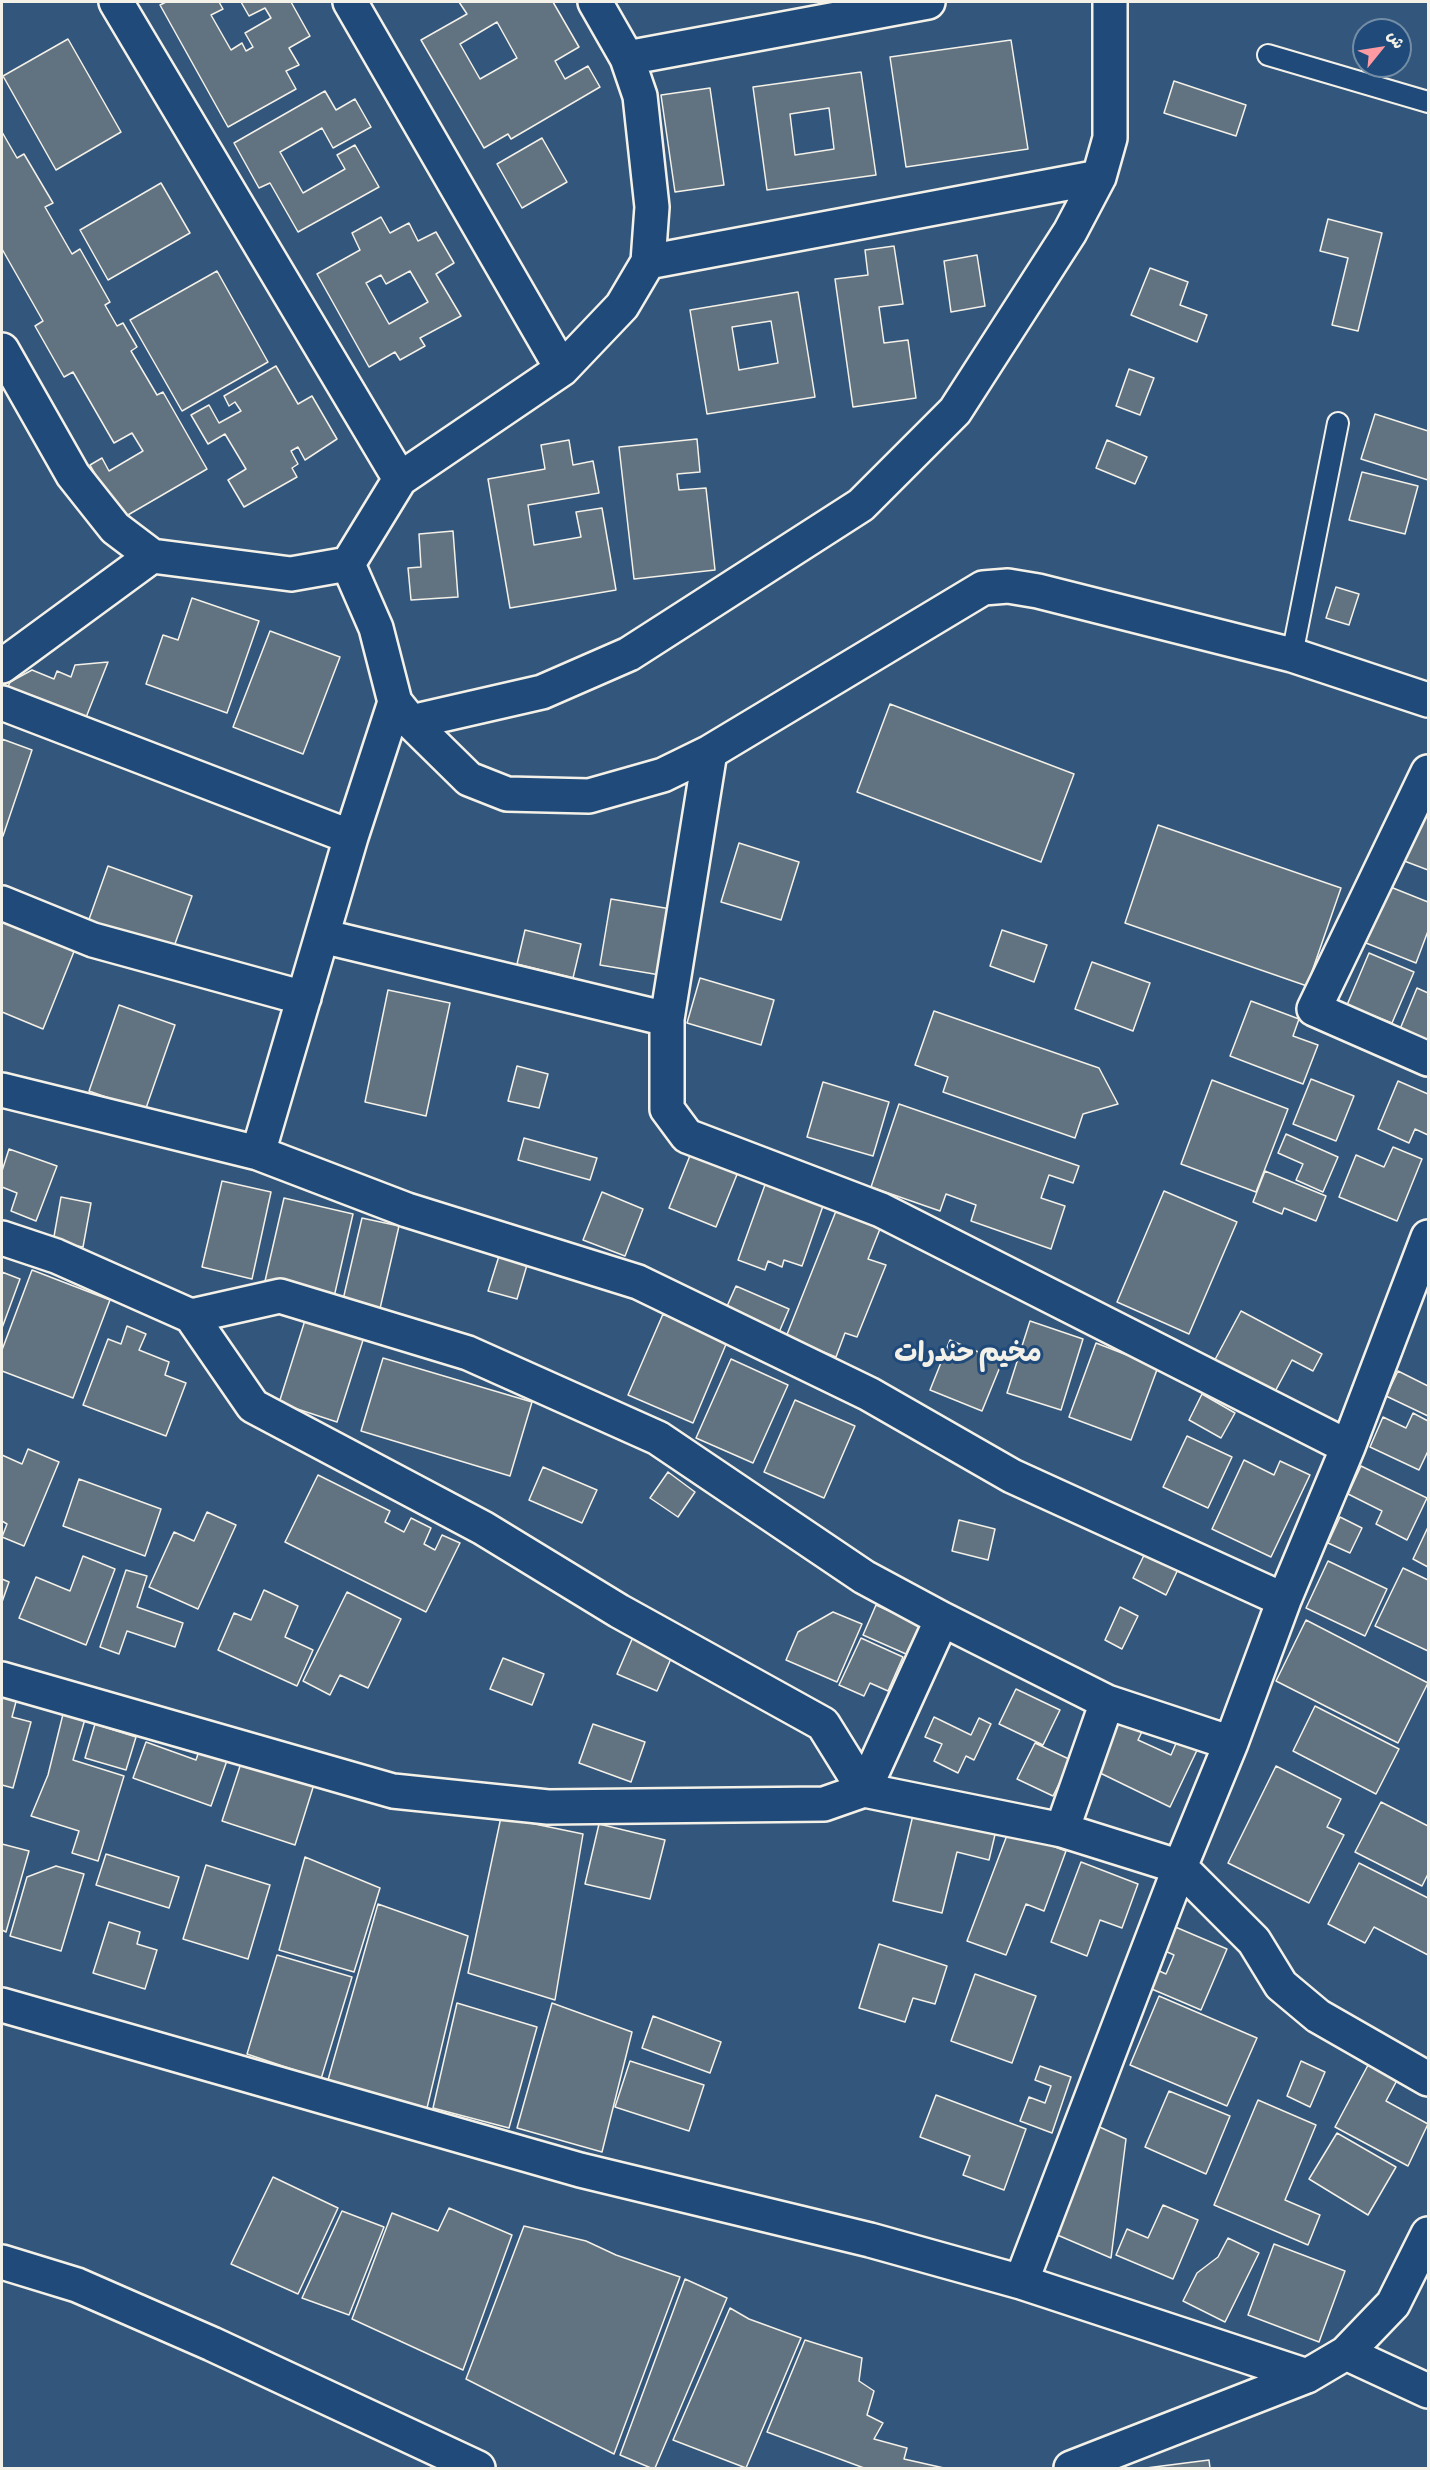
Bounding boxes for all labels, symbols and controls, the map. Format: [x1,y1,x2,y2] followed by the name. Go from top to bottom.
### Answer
[1352,18,1412,78] north arrow
[1384,27,1409,52] text: ش
[894,1338,1042,1370] district label: مخيم حندرات

